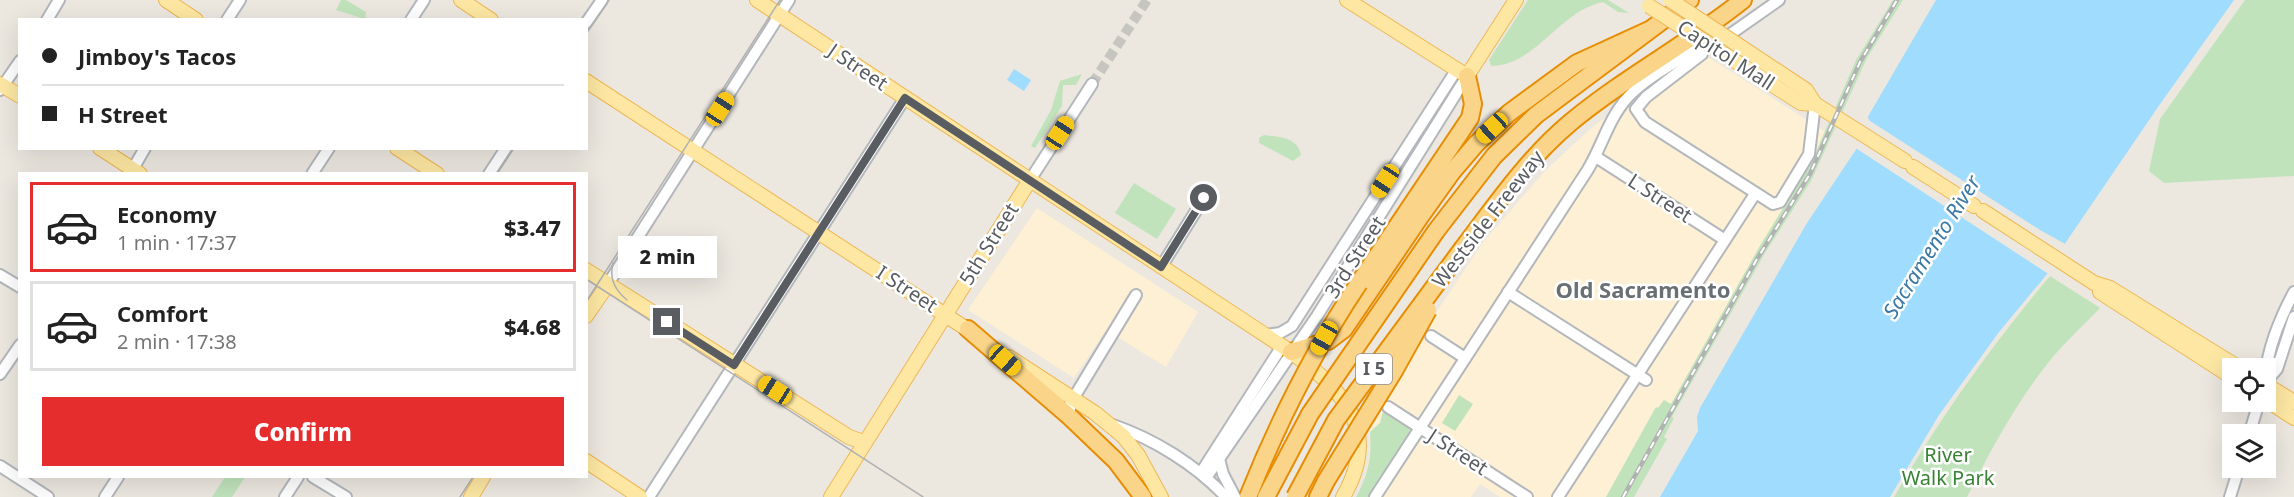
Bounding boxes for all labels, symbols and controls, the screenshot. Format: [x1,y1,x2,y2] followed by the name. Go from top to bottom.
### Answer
[1673,13,1780,96] street label: Capitol Mall
[822,36,893,96] street label: J Street
[78,41,236,71] text: Jimboy's Tacos
[703,89,737,129] car
[78,99,167,129] text: H Street
[1473,109,1511,147] car
[1043,113,1077,153] car
[1425,144,1550,293] street label: Westside Freeway
[1368,161,1402,201] car
[1623,167,1698,228] street label: L Street
[1876,168,1987,323] water label: Sacramento River
[1190,184,1217,211] route start
[953,198,1024,290] street label: 5th Street
[117,199,216,229] text: Economy
[45,200,99,254] icon: car
[1318,211,1391,303] street label: 3rd Street
[504,212,561,242] text: $3.47
[117,229,237,256] text: 1 min · 17:37
[618,235,716,277] callout: 2 min
[640,243,695,270] text: 2 min
[871,259,943,318] street label: I Street
[1556,274,1731,304] district label: Old Sacramento
[117,298,208,328] text: Comfort
[45,299,99,353] icon: car
[653,308,680,335] route end
[504,311,561,341] text: $4.68
[1307,318,1341,358] car
[117,328,237,355] text: 2 min · 17:38
[986,341,1024,379] car
[1356,354,1392,384] road number: I 5
[2222,358,2276,478] map controls
[2222,358,2276,412] button: locate
[755,373,795,407] car
[42,397,564,466] button: Confirm
[1421,421,1494,481] street label: J Street
[2222,424,2276,478] button: layers
[1902,441,1995,491] park label: River Walk Park

